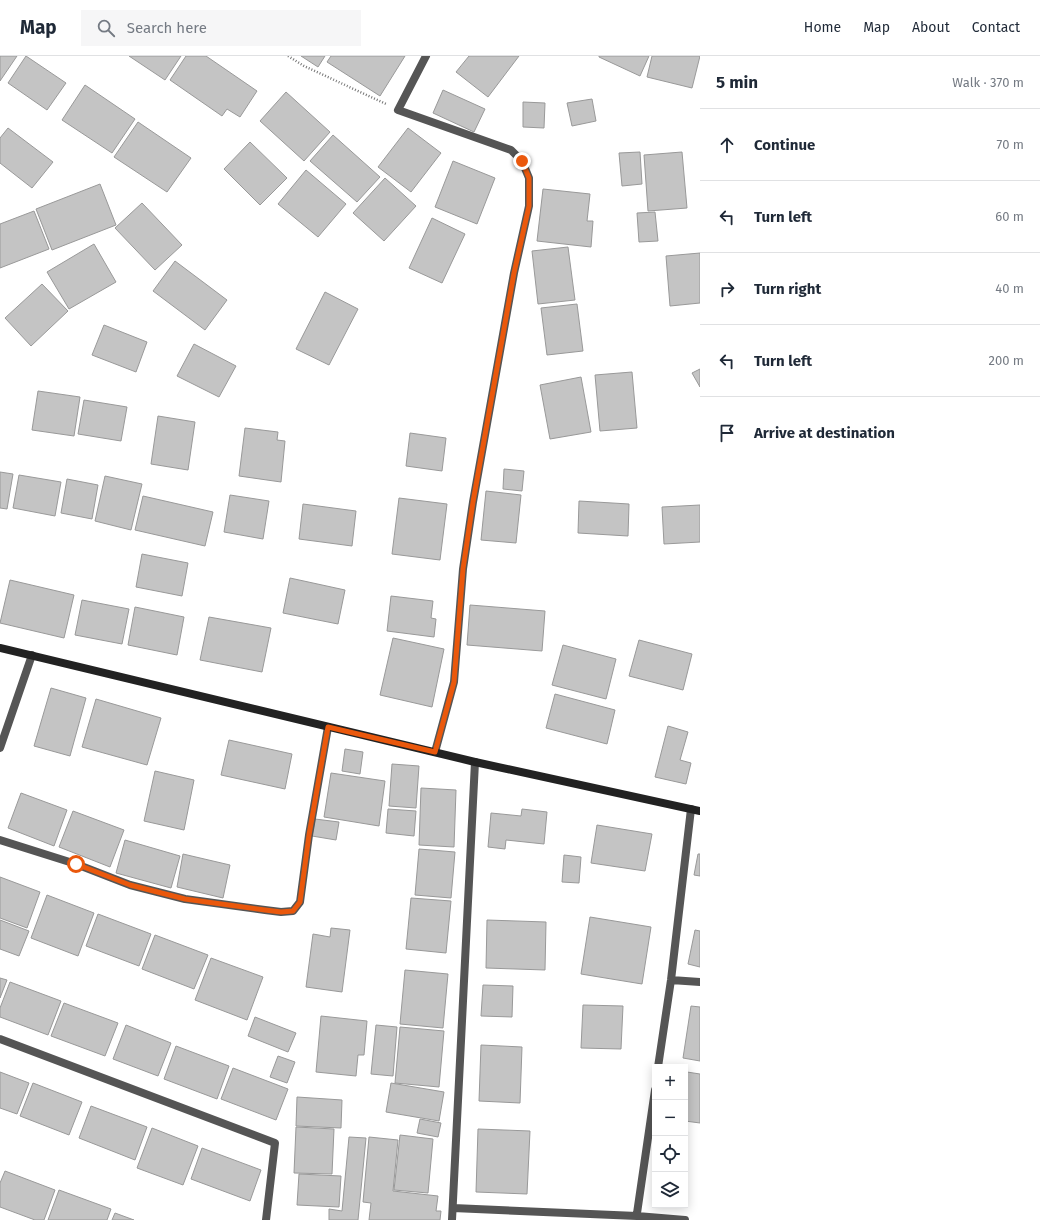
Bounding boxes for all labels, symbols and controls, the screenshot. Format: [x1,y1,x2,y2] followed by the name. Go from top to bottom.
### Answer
[81,10,361,46] search box
[20,16,57,39] text: Map
[95,17,117,39] icon: search
[127,19,207,37] text: Search here
[804,19,841,36] text: Home
[863,19,890,36] text: Map
[912,19,950,36] text: About
[972,19,1020,36] text: Contact
[716,72,758,93] text: 5 min
[952,75,1024,90] text: Walk · 370 m
[716,134,738,156] icon: ahead
[754,136,815,154] text: Continue
[997,137,1024,152] text: 70 m
[513,152,531,170] route end
[716,206,738,228] icon: left
[754,208,812,226] text: Turn left
[995,209,1024,224] text: 60 m
[716,278,738,300] icon: right
[754,280,821,298] text: Turn right
[995,281,1024,296] text: 40 m
[716,350,738,372] icon: left
[754,352,812,370] text: Turn left
[988,353,1024,368] text: 200 m
[716,422,738,444] icon: arrive
[754,424,895,442] text: Arrive at destination
[67,855,85,873] route start
[652,1064,688,1208] map controls
[652,1064,688,1100] button: +
[652,1100,688,1136] button: −
[652,1136,688,1172] button: locate
[652,1172,688,1208] button: layers

